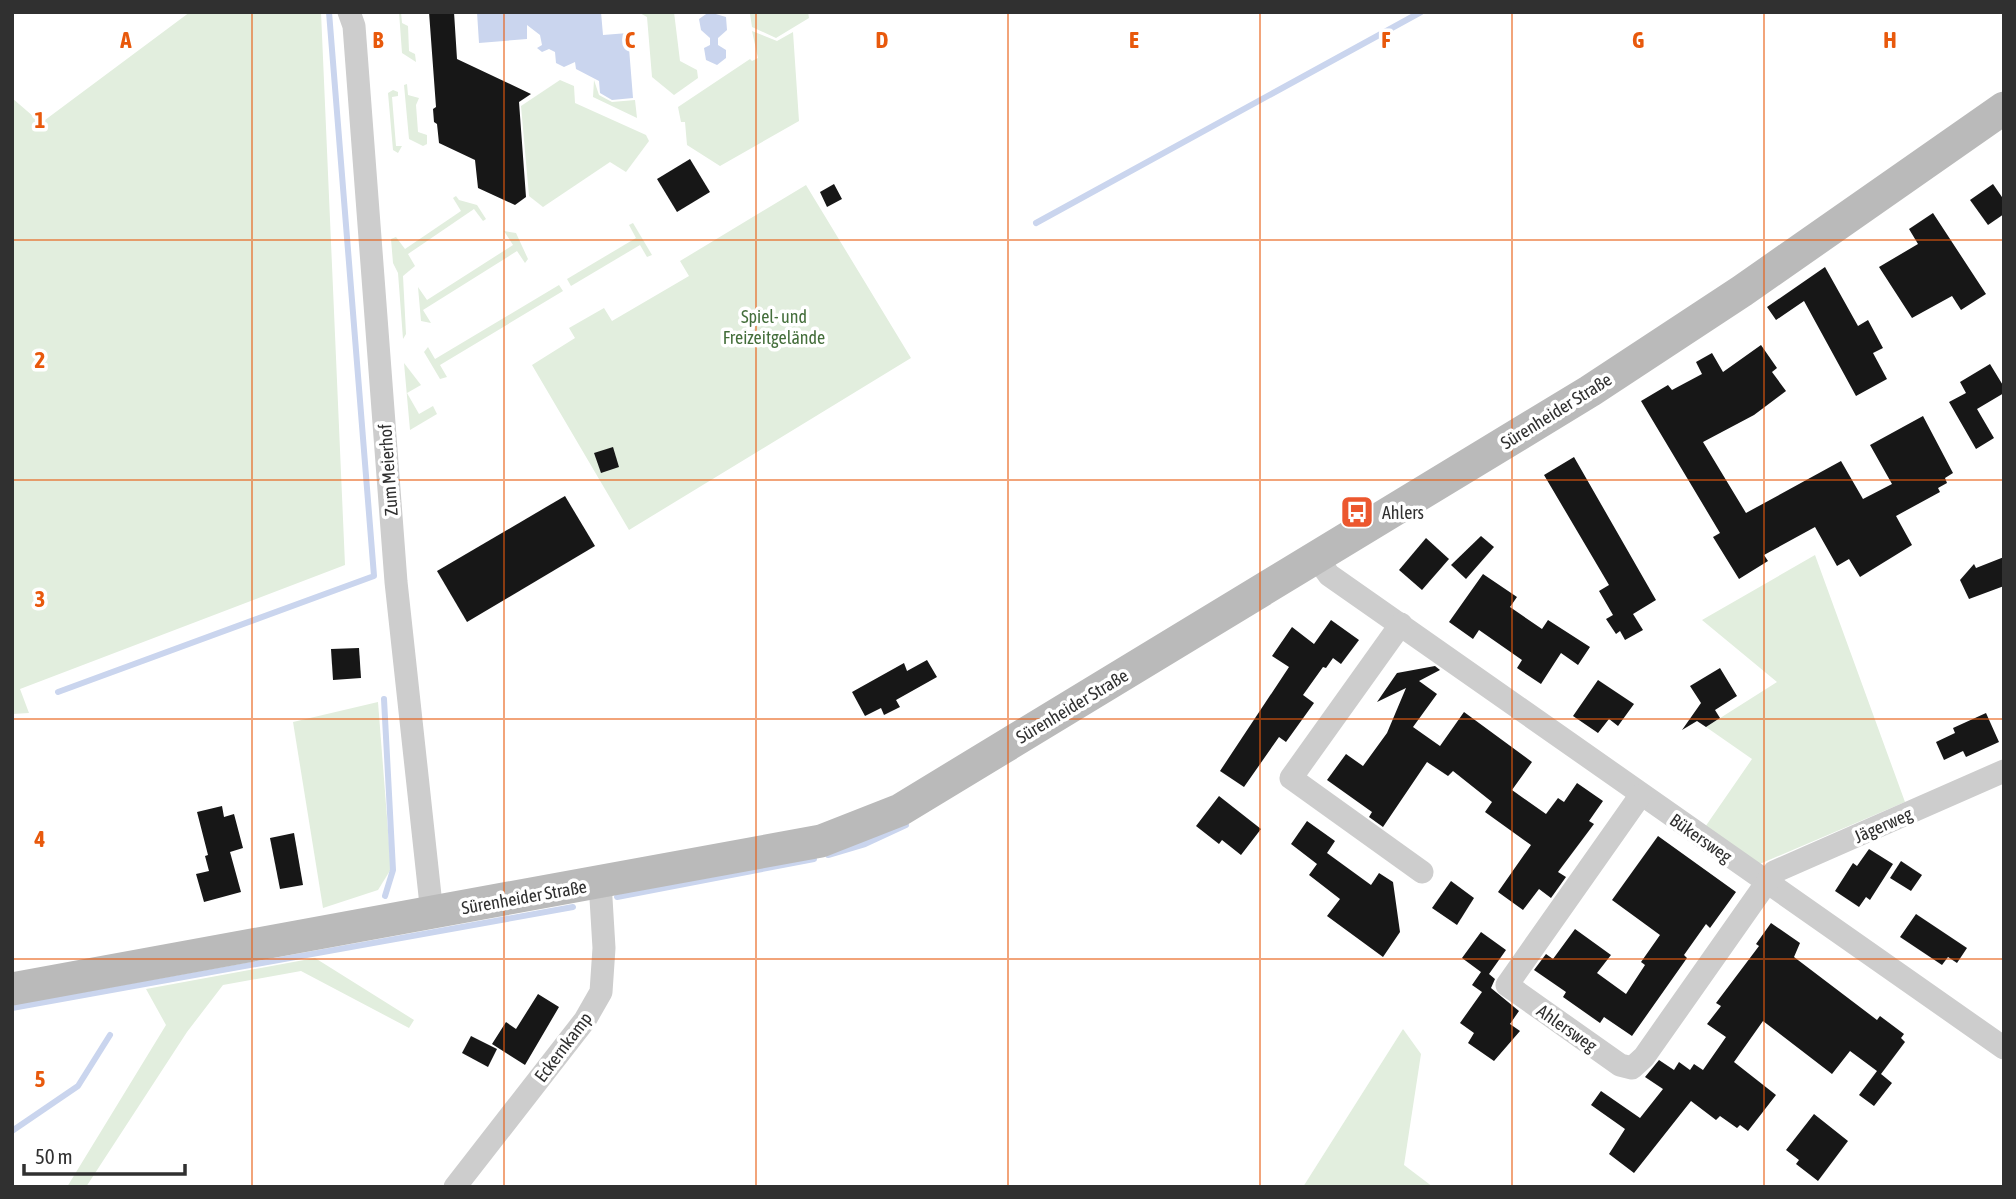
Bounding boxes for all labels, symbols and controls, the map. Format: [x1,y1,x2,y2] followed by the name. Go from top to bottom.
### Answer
[119,27,132,53] text: A
[373,27,384,53] text: B
[625,27,636,53] text: C
[876,27,889,53] text: D
[1129,27,1139,53] text: E
[1381,27,1391,53] text: F
[1632,27,1644,53] text: G
[1883,27,1897,53] text: H
[35,107,46,133] text: 1
[723,306,825,348] park label: Spiel- und Freizeitgelände
[35,347,45,373] text: 2
[1497,369,1615,453] street label: Sürenheider Straße
[374,423,402,517] street label: Zum Meierhof
[1338,493,1376,531] bus stop icon: Ahlers
[1382,502,1424,523] place label: Ahlers
[35,586,45,612] text: 3
[1012,664,1132,748] street label: Sürenheider Straße
[1851,803,1916,847] street label: Jägerweg
[1666,809,1736,867] street label: Bükersweg
[34,826,46,852] text: 4
[460,876,588,918] street label: Sürenheider Straße
[1533,1000,1601,1056] street label: Ahlersweg
[530,1008,596,1086] street label: Eckernkamp
[35,1066,46,1092] text: 5
[24,1132,186,1176] scale bar
[35,1144,73,1168] text: 50 m

